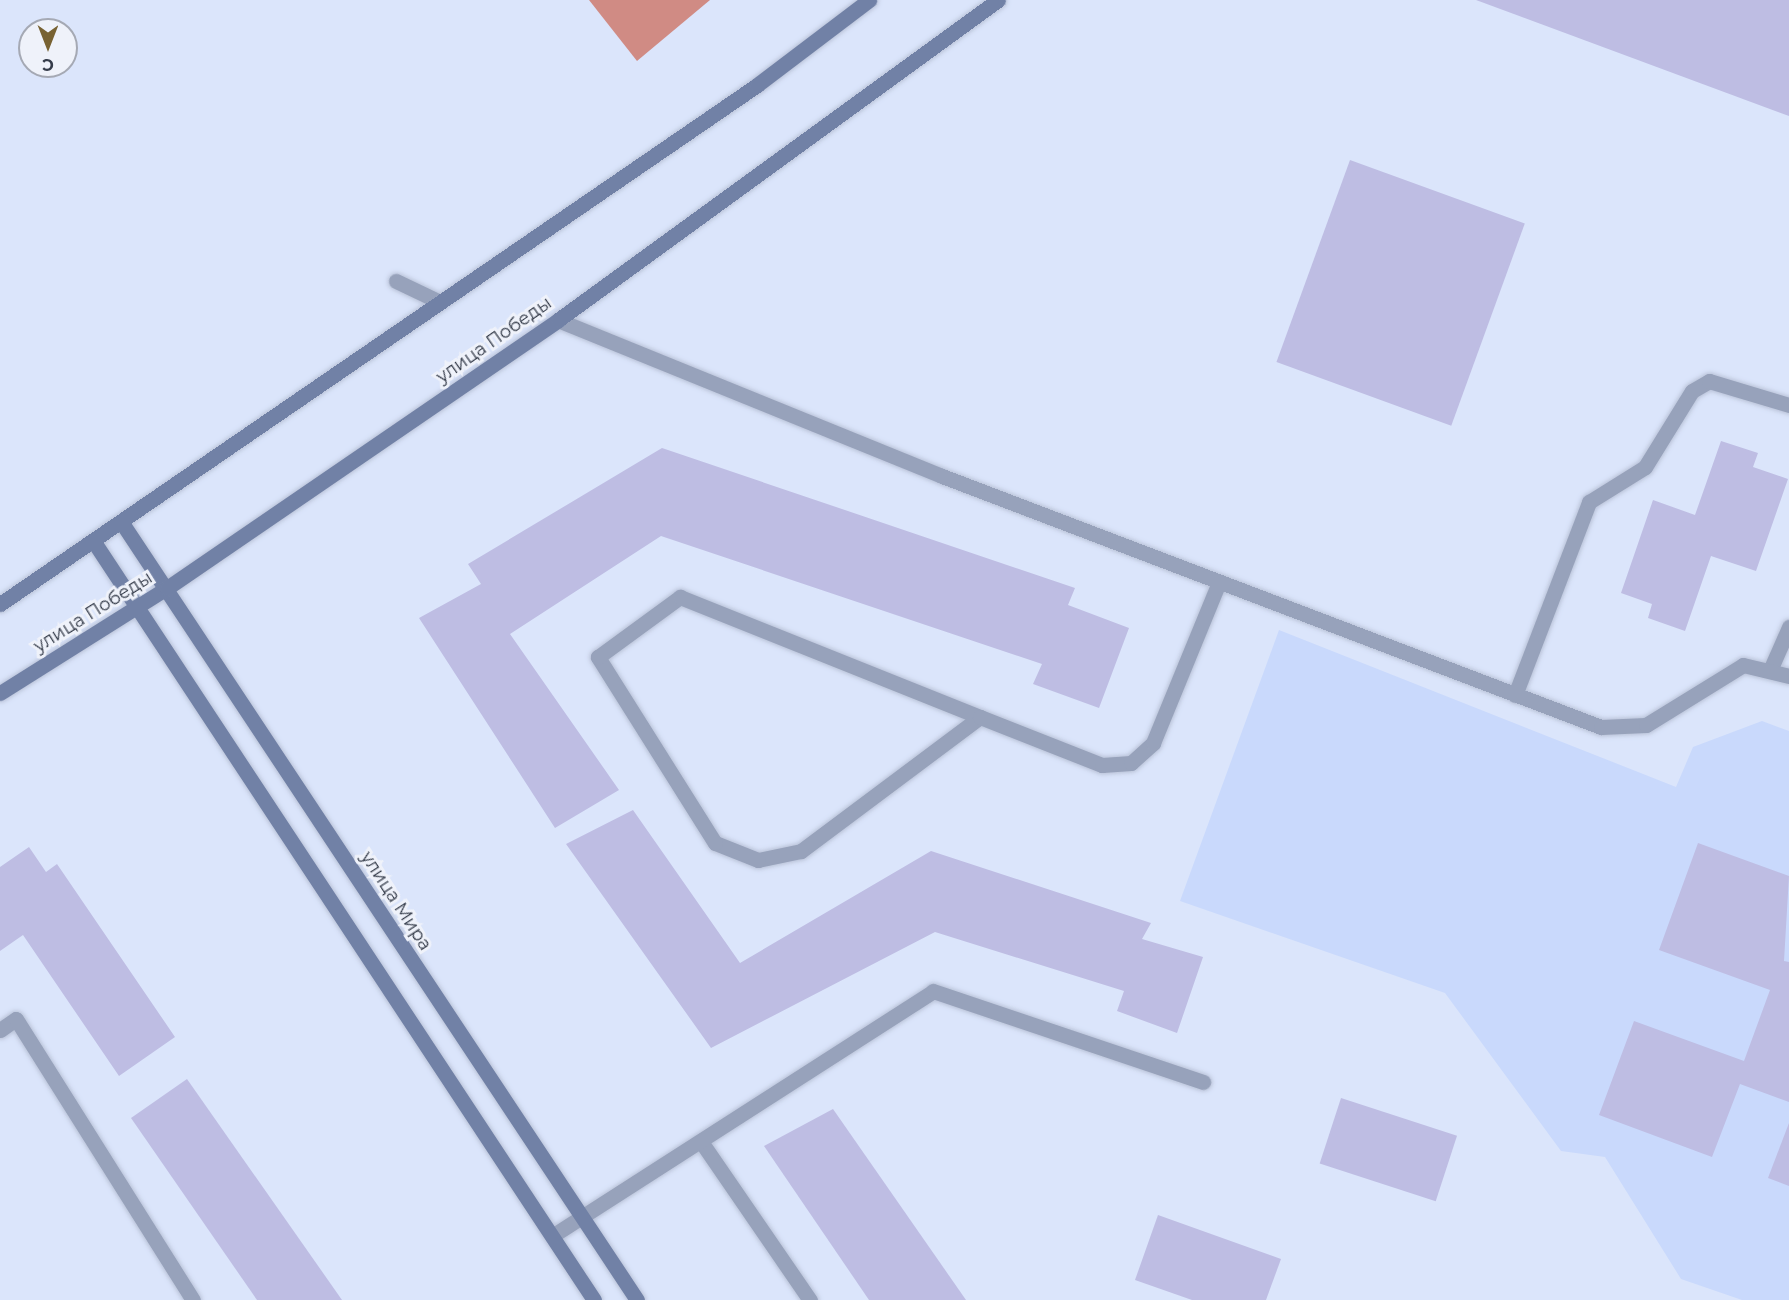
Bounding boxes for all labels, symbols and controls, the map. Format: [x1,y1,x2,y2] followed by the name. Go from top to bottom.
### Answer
[18,18,78,78] north arrow
[42,55,54,74] text: С
[432,292,556,388] street label: улица Победы
[30,567,156,657] street label: улица Победы
[356,848,436,954] street label: улица Мира

